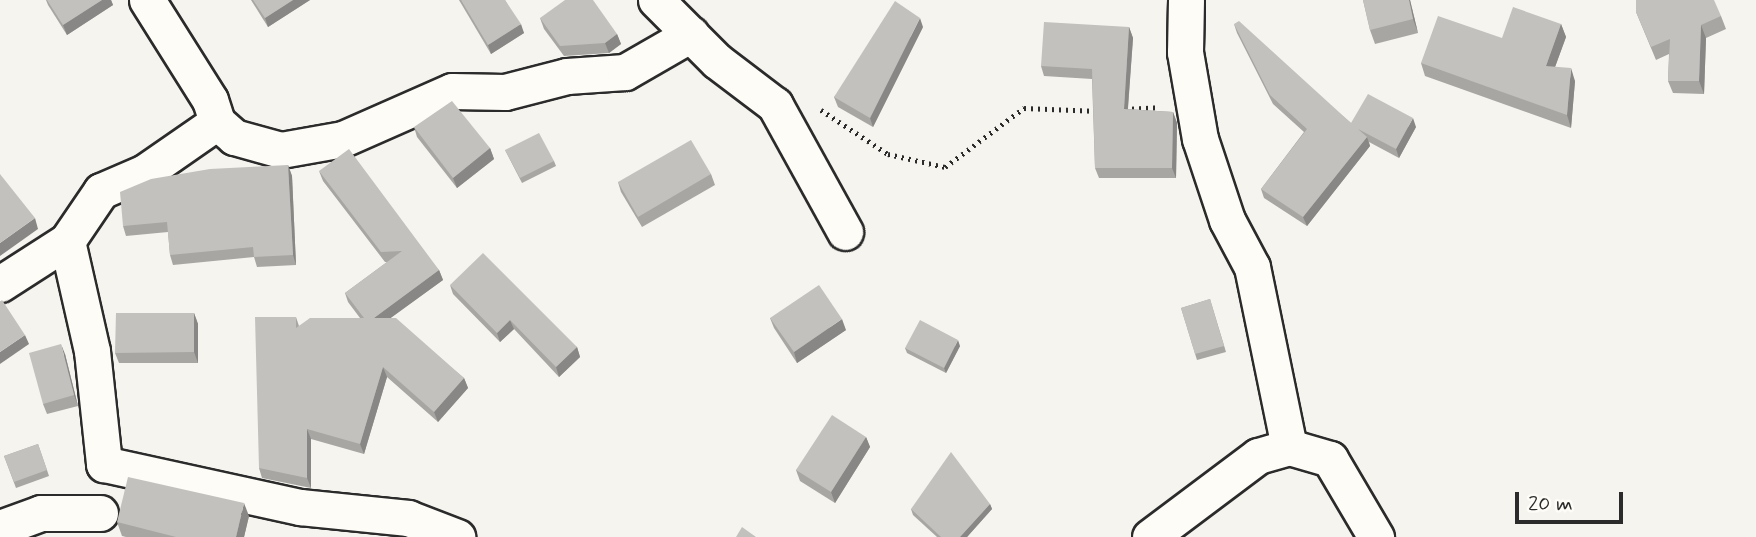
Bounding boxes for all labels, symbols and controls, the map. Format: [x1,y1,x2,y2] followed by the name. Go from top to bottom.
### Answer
[1518,477,1626,522] scale bar
[1528,490,1573,518] text: 20 m

